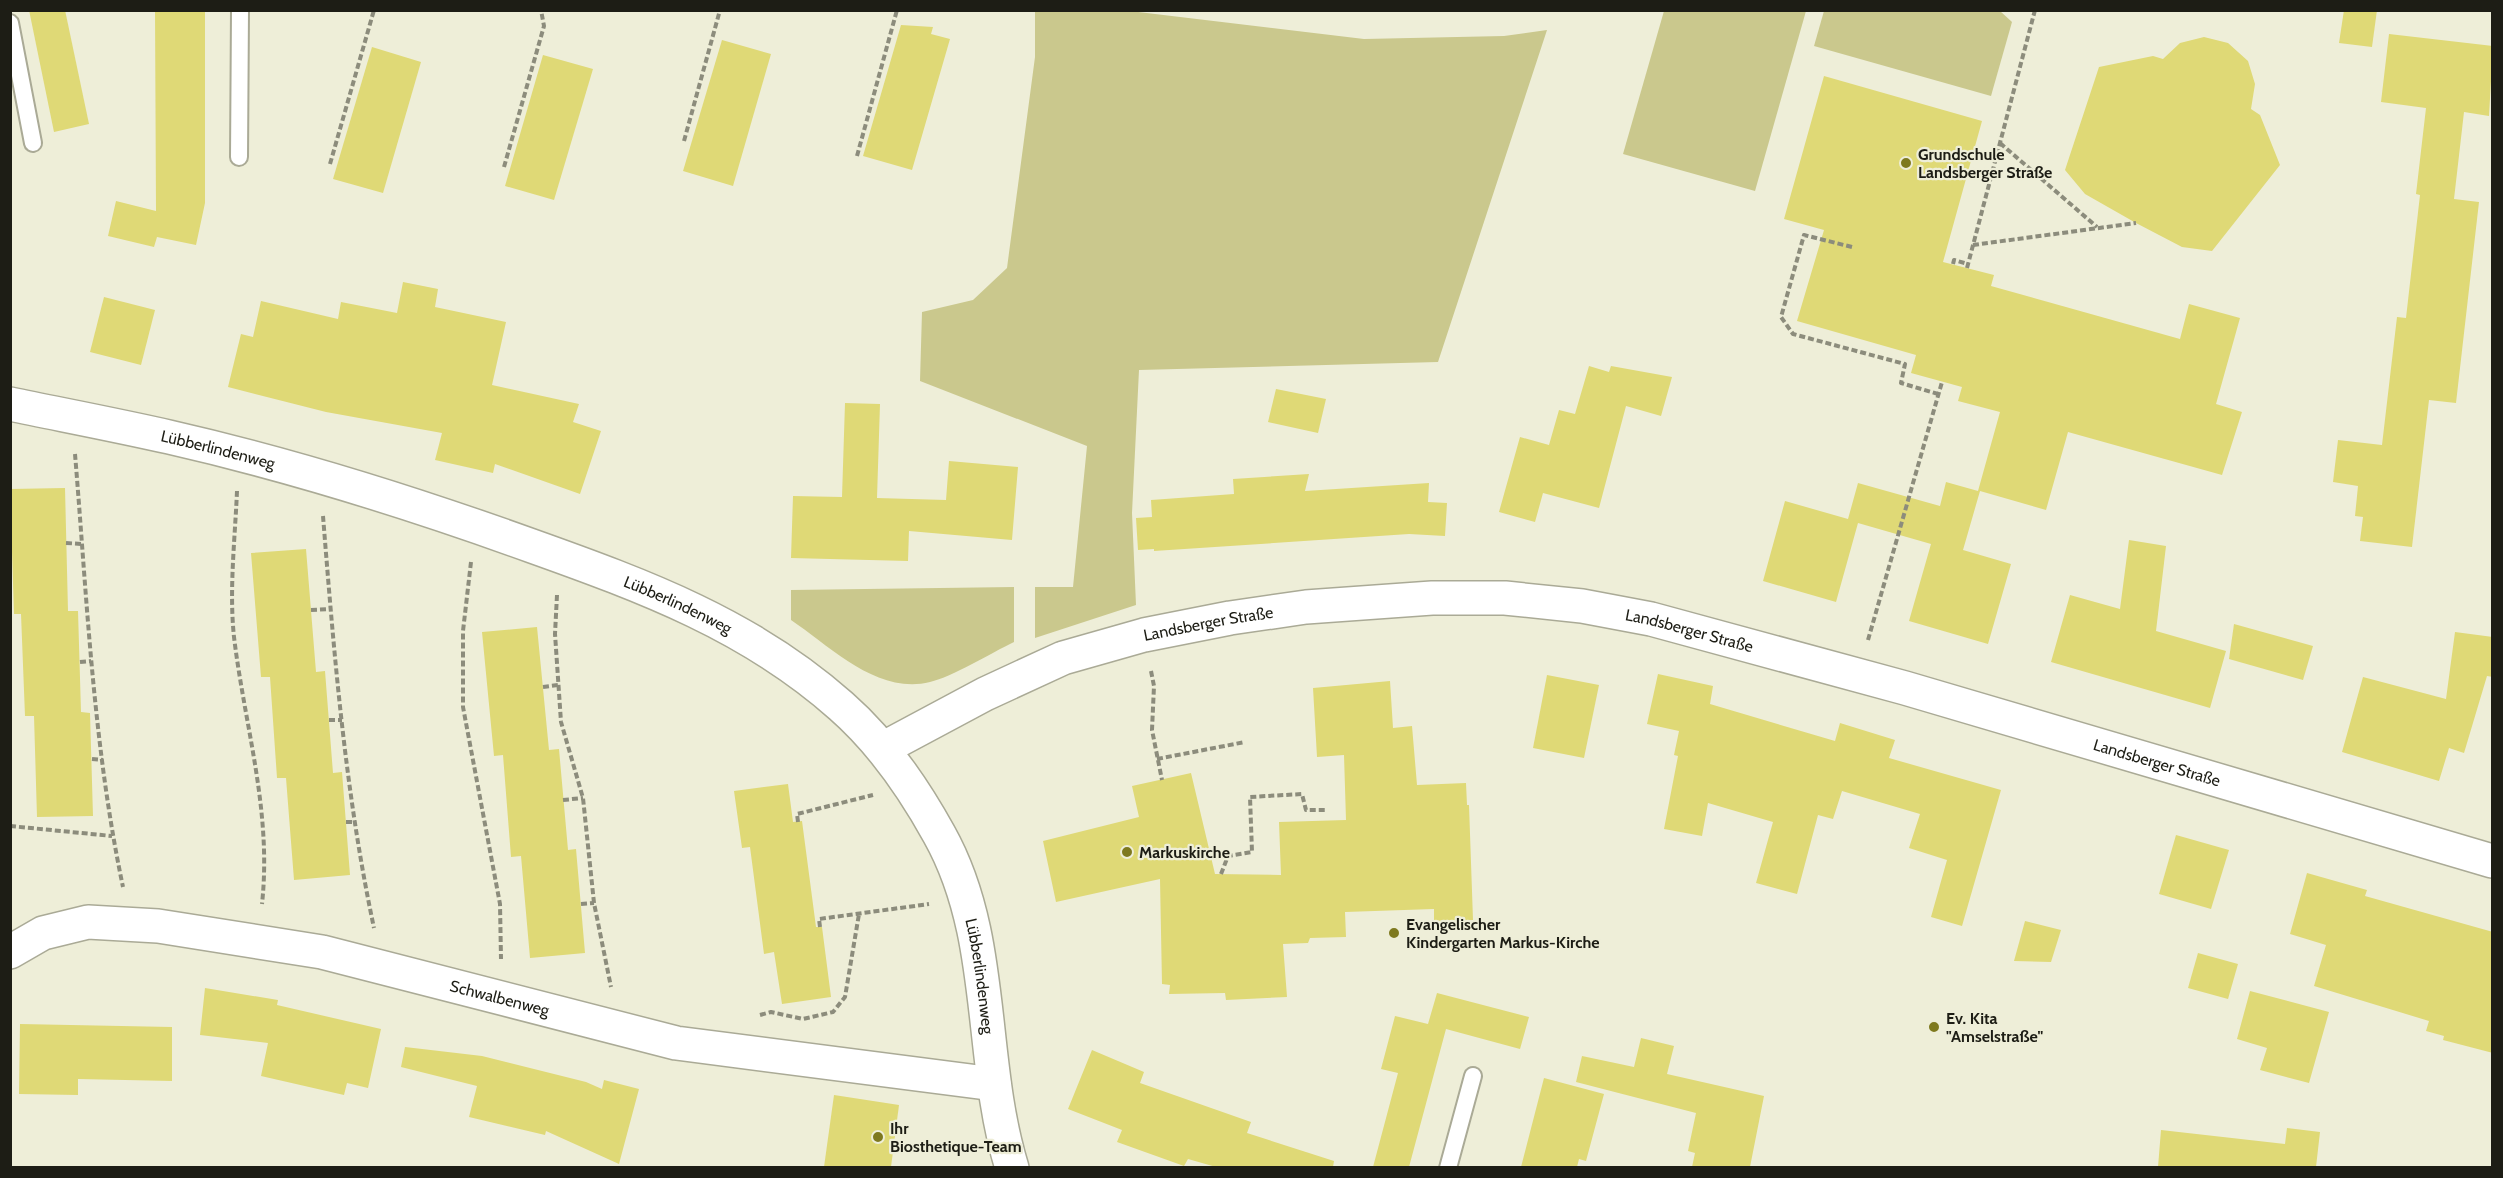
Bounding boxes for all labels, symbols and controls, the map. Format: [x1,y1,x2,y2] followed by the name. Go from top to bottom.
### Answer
[1918,145,2052,182] place label: Grundschule Landsberger Straße
[1899,156,1913,170] marker: Grundschule Landsberger Straße
[159,426,278,473] street label: Lübberlindenweg
[621,572,736,638] street label: Lübberlindenweg
[1142,602,1274,644] street label: Landsberger Straße
[1624,605,1756,656] street label: Landsberger Straße
[2091,735,2223,790] street label: Landsberger Straße
[1139,843,1230,862] place label: Markuskirche
[1120,845,1134,859] marker: Markuskirche
[1406,915,1600,952] place label: Evangelischer Kindergarten Markus-Kirche
[962,916,998,1036] street label: Lübberlindenweg
[1387,926,1401,940] marker: Evangelischer Kindergarten Markus-Kirche
[448,976,552,1020] street label: Schwalbenweg
[1946,1009,2044,1046] place label: Ev. Kita "Amselstraße"
[1927,1020,1941,1034] marker: Ev. Kita "Amselstraße"
[890,1119,1022,1156] place label: Ihr Biosthetique-Team
[871,1130,885,1144] marker: Ihr Biosthetique-Team

